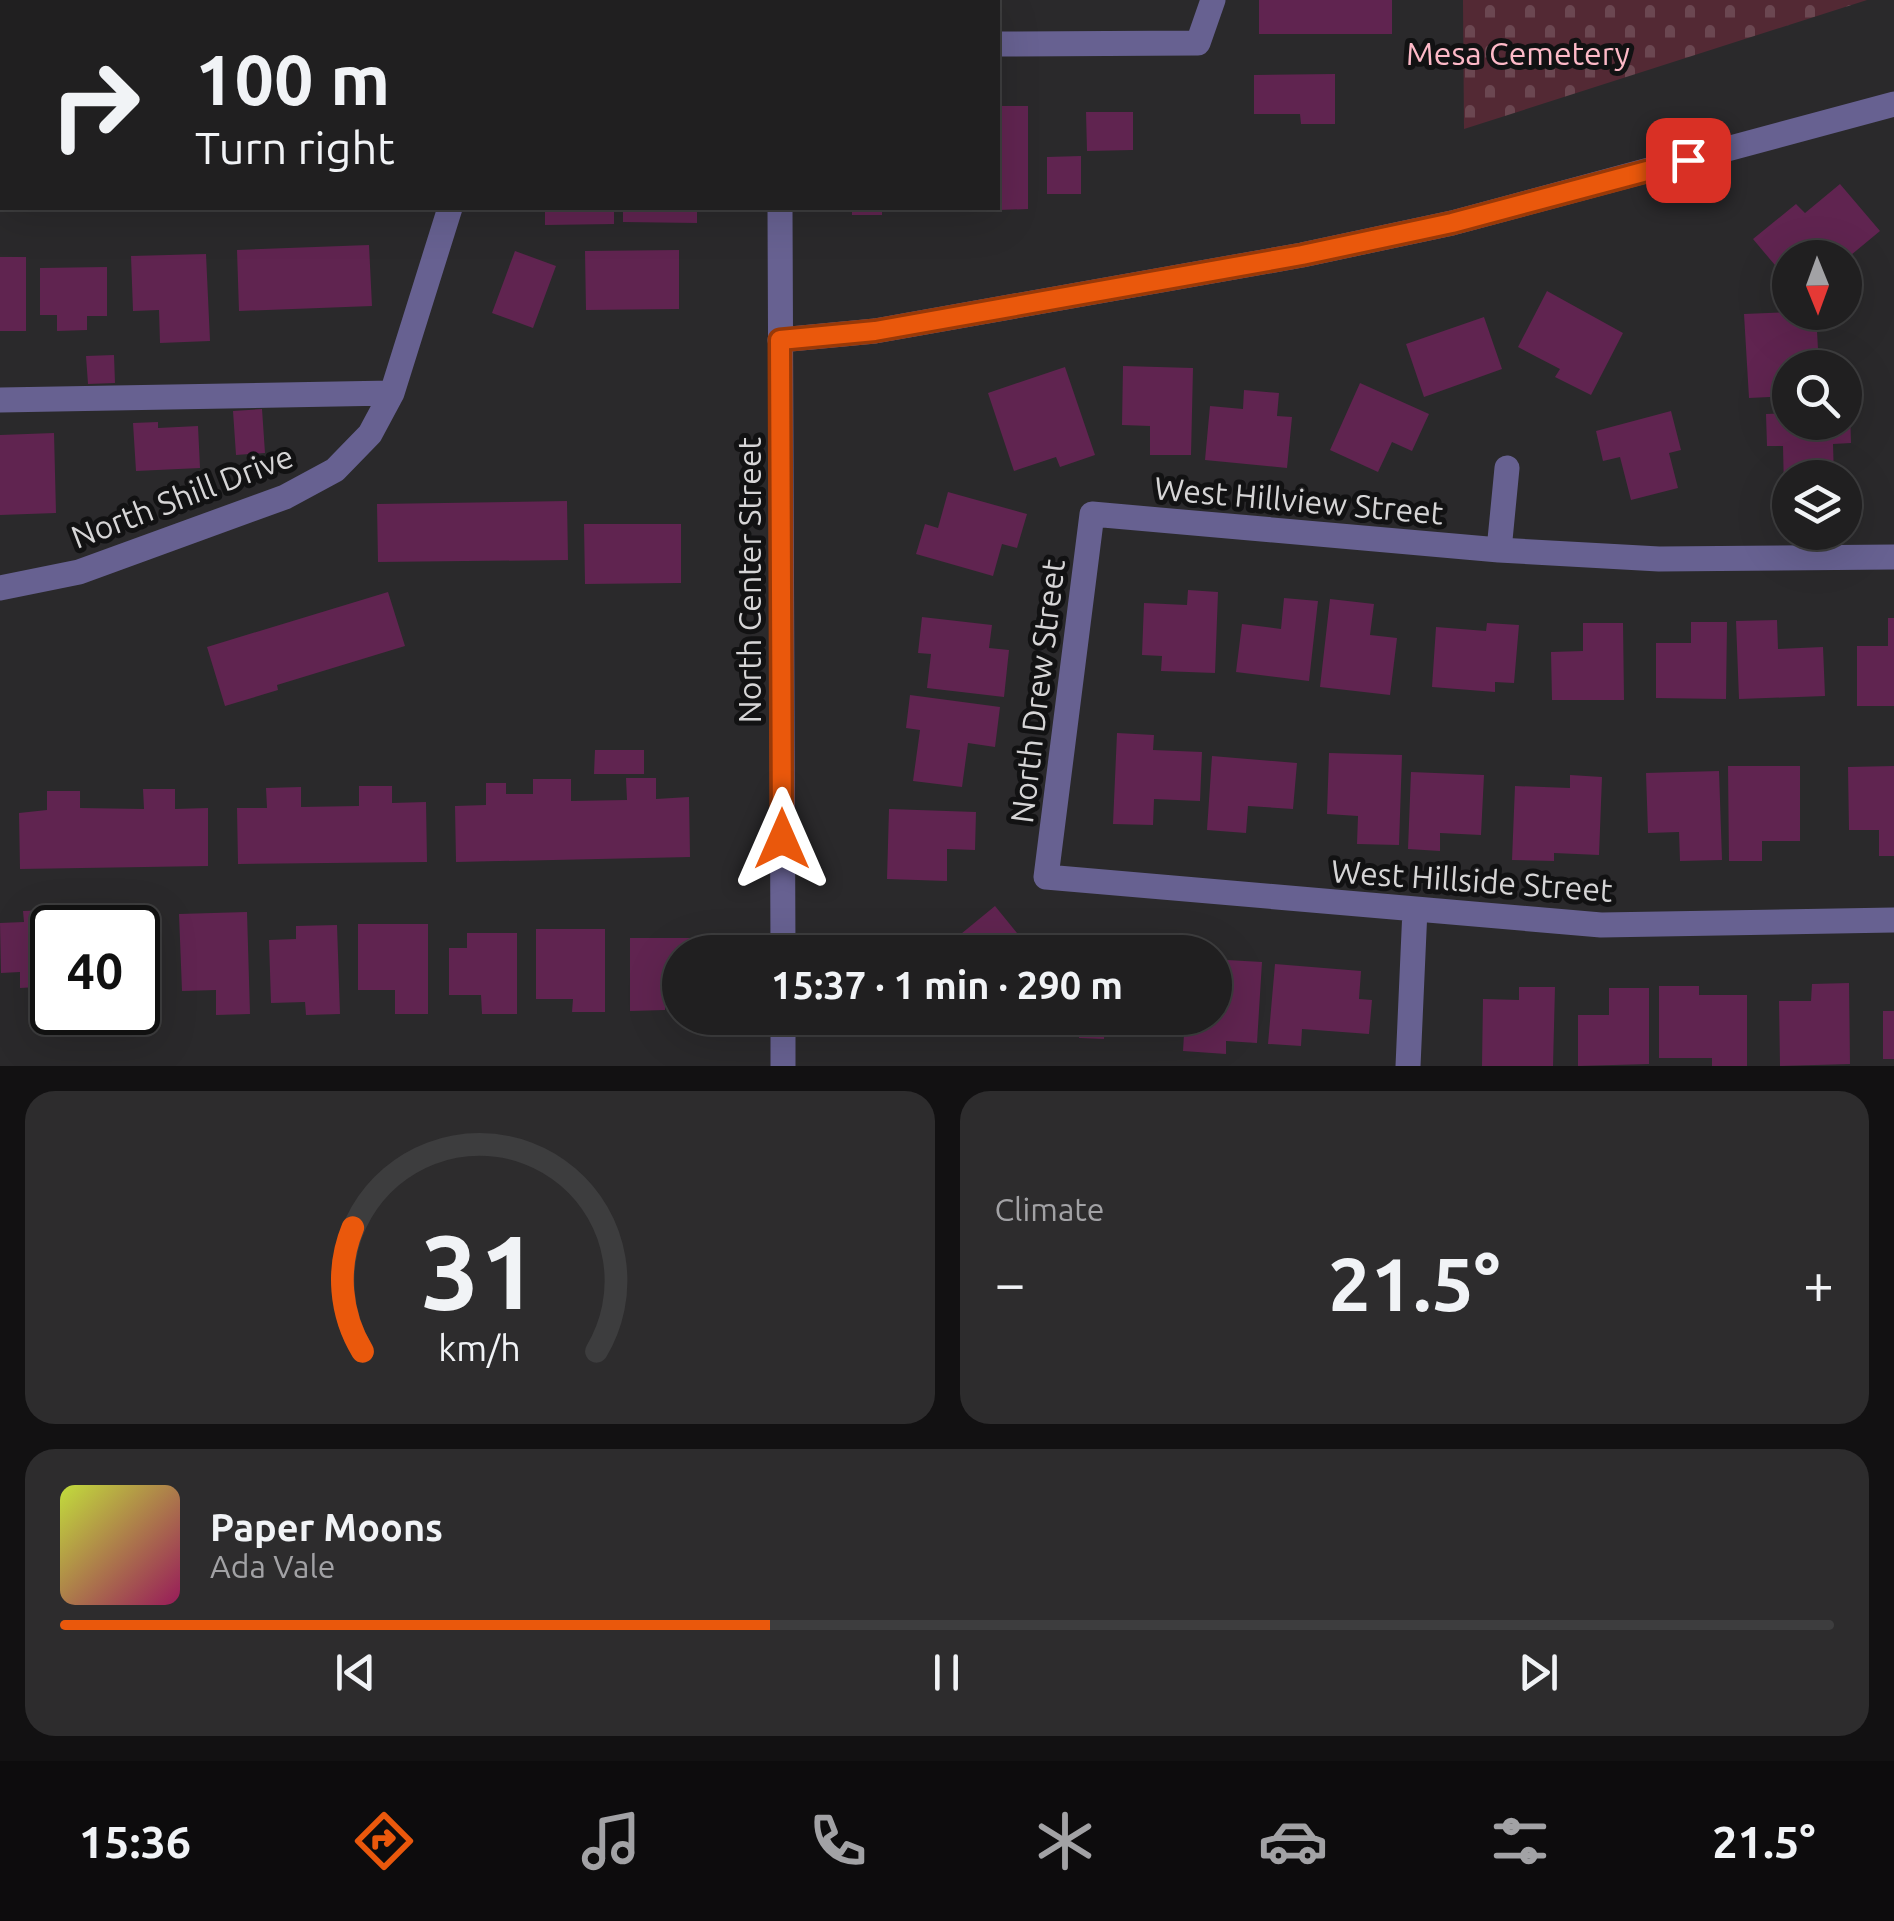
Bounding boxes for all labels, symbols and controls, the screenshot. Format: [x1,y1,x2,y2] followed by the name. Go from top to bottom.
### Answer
[1406,35,1630,71] park label: Mesa Cemetery
[30,40,160,170] icon: right
[195,40,390,118] text: 100 m
[1646,118,1731,203] pin
[195,122,395,173] text: Turn right
[1661,133,1716,188] icon: arrive
[1772,240,1862,330] north arrow
[1772,240,1862,550] map controls
[1772,350,1862,440] button: search
[731,436,767,723] street label: North Center Street
[66,437,298,555] street label: North Shill Drive
[1772,460,1862,550] button: layers
[1153,469,1445,531] street label: West Hillview Street
[1003,557,1071,825] street label: North Drew Street
[730,787,834,891] position arrow
[1330,852,1614,908] street label: West Hillside Street
[30,905,160,1035] speed limit sign: 40
[771,964,1123,1006] text: 15:37 · 1 min · 290 m
[995,1191,1105,1227] text: Climate
[421,1212,538,1329] text: 31
[1328,1241,1500,1325] text: 21.5°
[995,1252,1026,1313] text: −
[1803,1252,1834,1313] text: +
[438,1328,521,1368] text: km/h
[210,1506,443,1548] text: Paper Moons
[210,1548,336,1584] text: Ada Vale
[328,1645,383,1700] icon: previous
[919,1645,974,1700] icon: pause
[1511,1645,1566,1700] icon: next
[349,1806,419,1876] icon: directions
[576,1806,646,1876] icon: music
[803,1806,873,1876] icon: phone
[1030,1806,1100,1876] icon: climate
[1258,1806,1328,1876] icon: car
[1485,1806,1555,1876] icon: filters
[79,1816,191,1867] text: 15:36
[1712,1816,1815,1867] text: 21.5°

